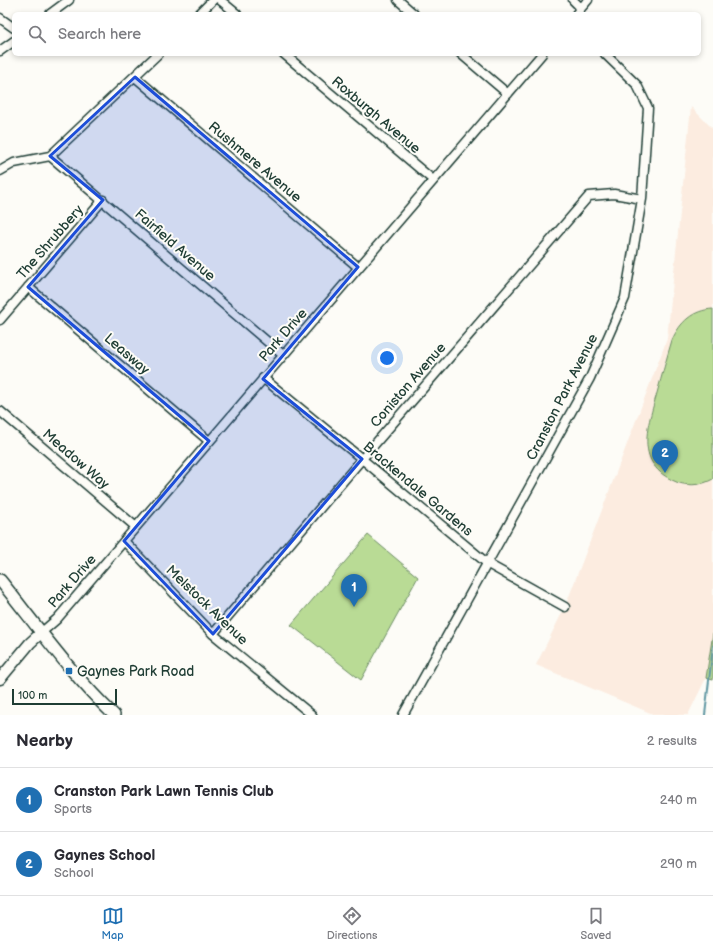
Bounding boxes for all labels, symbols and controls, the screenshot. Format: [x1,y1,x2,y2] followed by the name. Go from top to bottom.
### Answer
[12,12,701,56] search box
[26,23,48,45] icon: search
[58,25,141,44] text: Search here
[328,73,424,157] street label: Roxburgh Avenue
[205,118,305,206] street label: Rushmere Avenue
[13,201,87,283] street label: The Shrubbery
[131,205,219,285] street label: Fairfield Avenue
[255,305,311,365] street label: Park Drive
[101,330,154,379] street label: Leasway
[523,331,601,463] street label: Cranston Park Avenue
[367,339,449,431] street label: Coniston Avenue
[377,348,397,368] your location
[39,425,113,493] street label: Meadow Way
[360,438,476,540] street label: Brackendale Gardens
[652,440,678,473] pin: 2
[44,551,100,611] street label: Park Drive
[162,562,252,648] street label: Melstock Avenue
[341,574,367,607] pin: 1
[77,663,194,680] place label: Gaynes Park Road
[64,666,74,676] marker: Gaynes Park Road
[12,687,117,706] scale bar
[18,689,47,702] text: 100 m
[16,731,73,751] text: Nearby
[647,733,697,749] text: 2 results
[54,782,274,801] text: Cranston Park Lawn Tennis Club
[26,792,32,808] text: 1
[660,792,697,808] text: 240 m
[54,801,92,817] text: Sports
[54,846,155,865] text: Gaynes School
[25,856,33,872] text: 2
[660,856,697,872] text: 290 m
[54,865,94,881] text: School
[102,905,124,942] tab: Map
[327,905,377,942] tab: Directions
[581,905,611,942] tab: Saved

